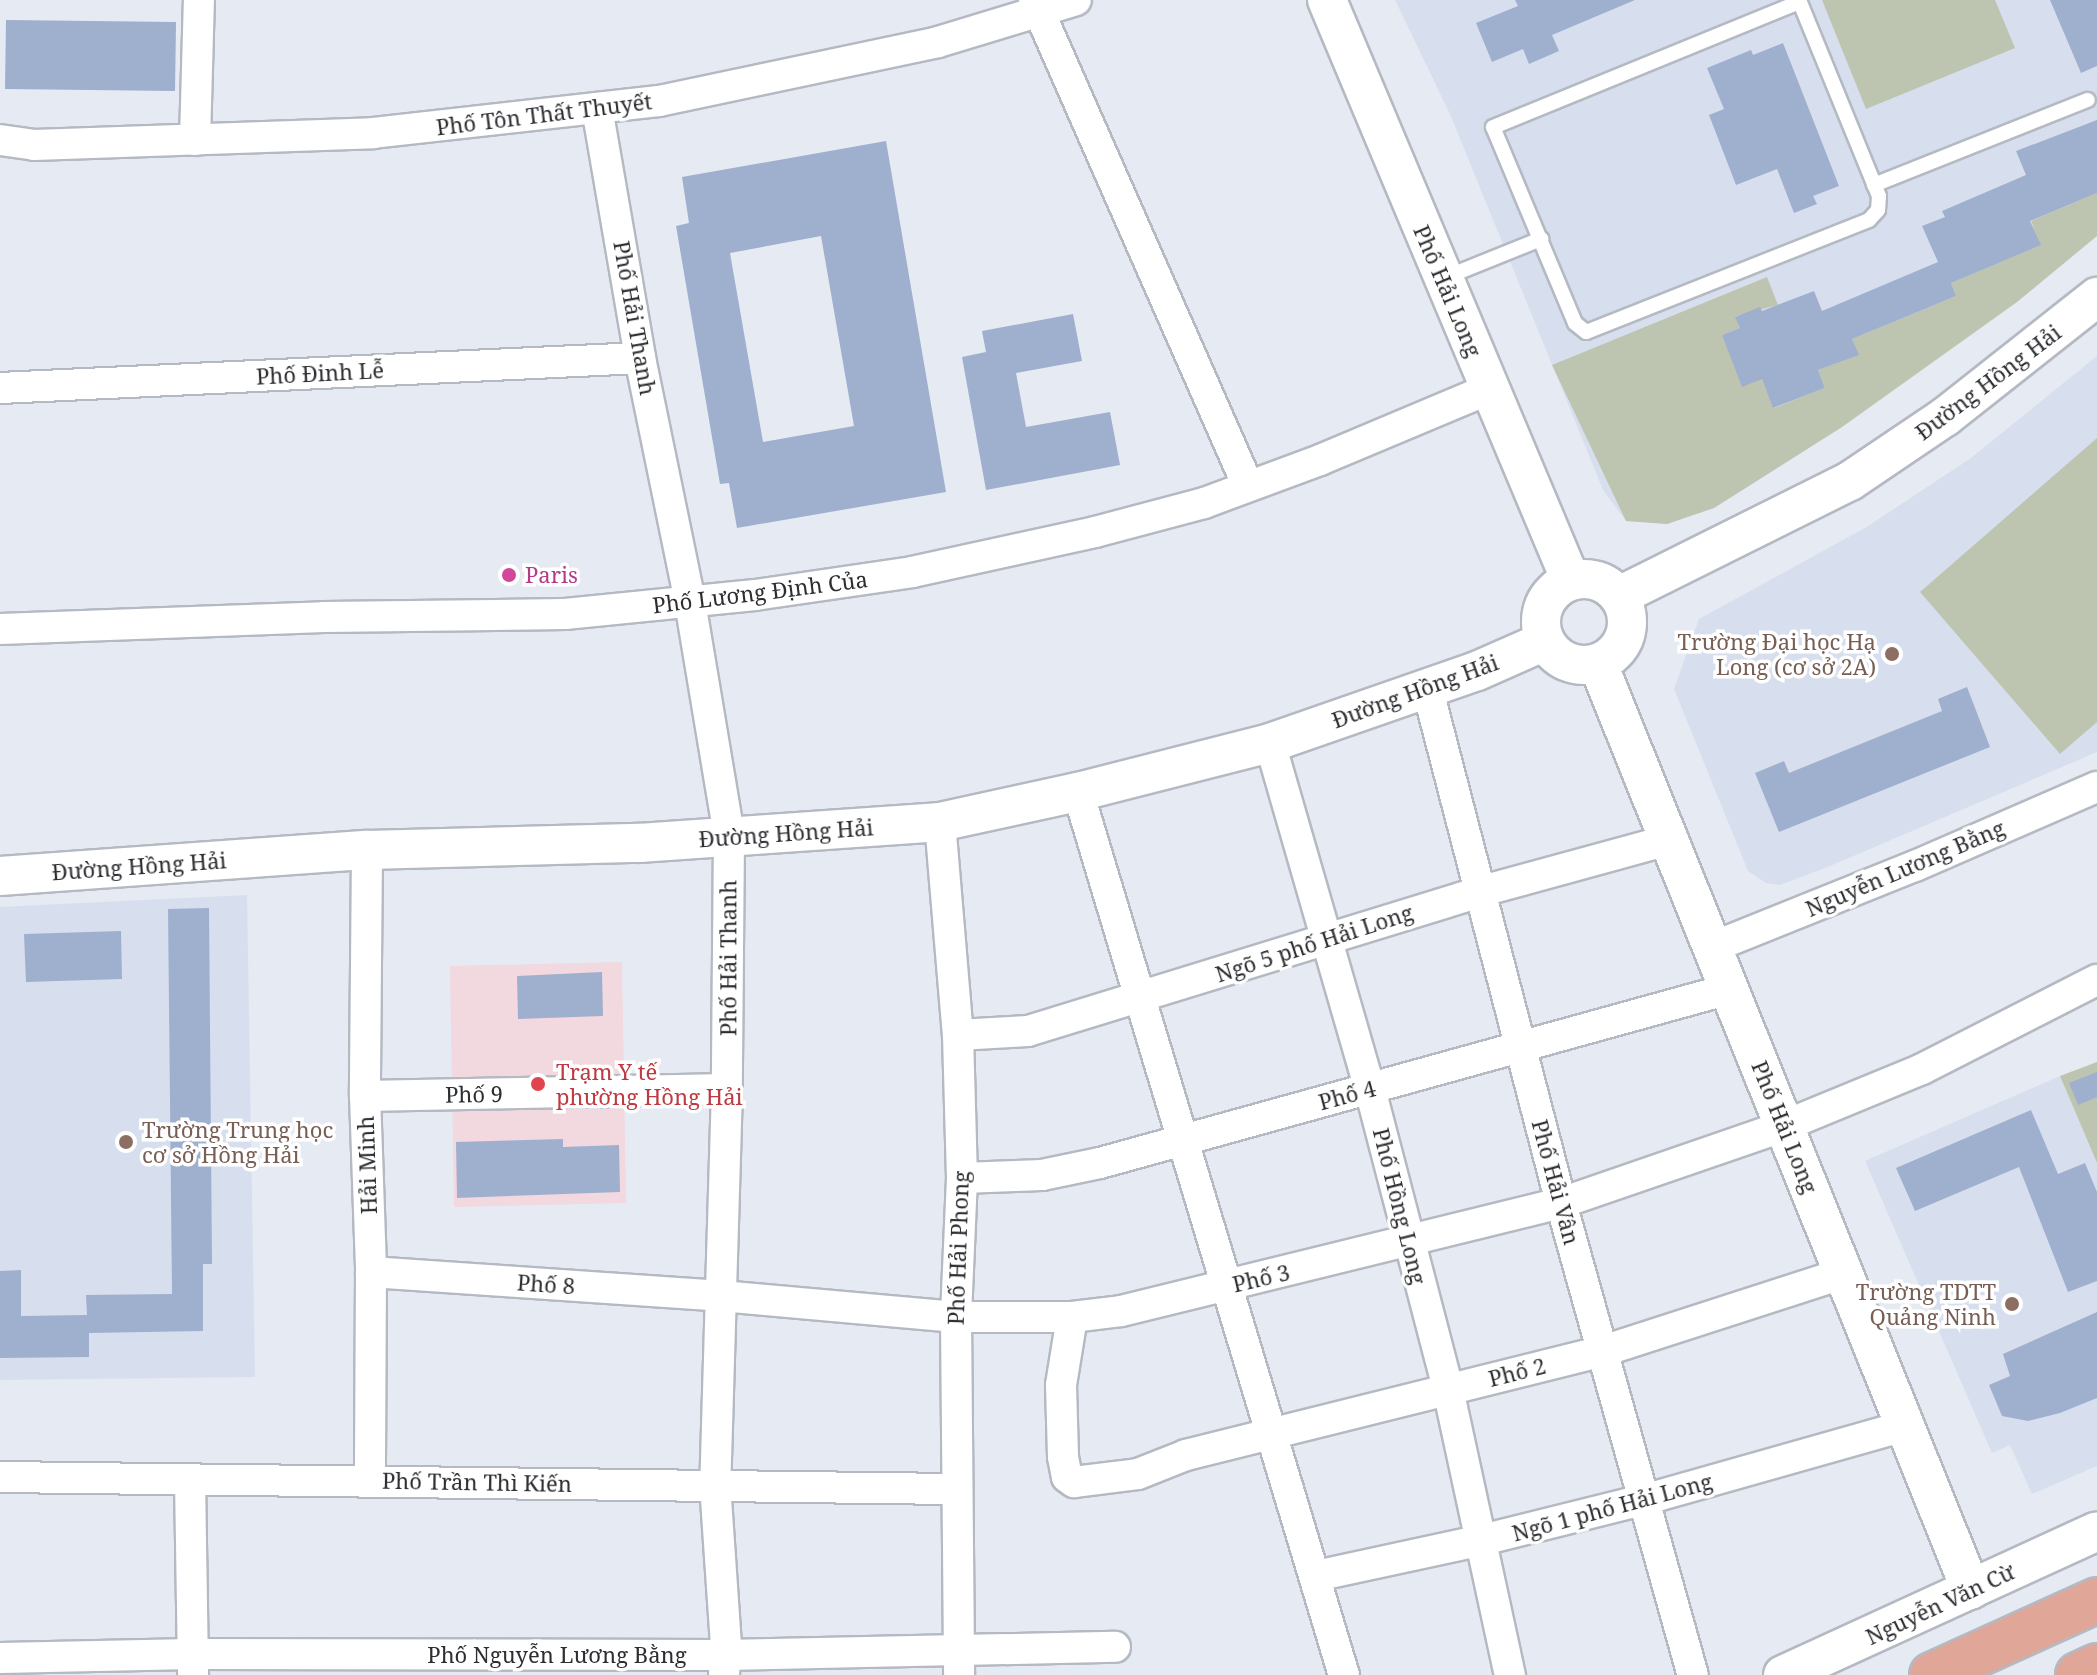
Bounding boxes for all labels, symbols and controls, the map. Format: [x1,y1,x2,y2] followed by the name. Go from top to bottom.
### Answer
[435,88,653,140] street label: Phố Tôn Thất Thuyết
[1408,221,1488,361] street label: Phố Hải Long
[608,239,662,397] street label: Phố Hải Thanh
[1910,319,2066,445] street label: Đường Hồng Hải
[255,356,385,390] street label: Phố Đinh Lễ
[525,562,578,588] place label: Paris
[500,566,518,584] marker: Paris
[651,566,869,618] street label: Phố Lương Định Của
[1678,628,1876,680] place label: Trường Đại học Hạ Long (cơ sở 2A)
[1883,645,1901,663] marker: Trường Đại học Hạ Long (cơ sở 2A)
[1328,649,1502,733] street label: Đường Hồng Hải
[698,814,874,852] street label: Đường Hồng Hải
[1802,814,2008,922] street label: Nguyễn Lương Bằng
[51,847,227,885] street label: Đường Hồng Hải
[715,880,741,1036] street label: Phố Hải Thanh
[1212,899,1416,987] street label: Ngõ 5 phố Hải Long
[1746,1057,1824,1197] street label: Phố Hải Long
[556,1058,743,1110] place label: Trạm Y tế phường Hồng Hải
[527,1073,549,1095] marker: Trạm Y tế phường Hồng Hải
[1316,1075,1378,1115] street label: Phố 4
[445,1080,503,1108] street label: Phố 9
[352,1115,382,1215] street label: Hải Minh
[142,1116,333,1168] place label: Trường Trung học cơ sở Hồng Hải
[1527,1117,1585,1247] street label: Phố Hải Vân
[1368,1125,1432,1287] street label: Phố Hồng Long
[117,1133,135,1151] marker: Trường Trung học cơ sở Hồng Hải
[942,1170,974,1326] street label: Phố Hải Phong
[1230,1259,1292,1297] street label: Phố 3
[516,1269,576,1299] street label: Phố 8
[1856,1278,1996,1330] place label: Trường TDTT Quảng Ninh
[2003,1295,2021,1313] marker: Trường TDTT Quảng Ninh
[1486,1352,1548,1392] street label: Phố 2
[382,1467,572,1497] street label: Phố Trần Thì Kiến
[1509,1468,1715,1546] street label: Ngõ 1 phố Hải Long
[1862,1558,2018,1650] street label: Nguyễn Văn Cừ
[427,1642,687,1668] street label: Phố Nguyễn Lương Bằng

